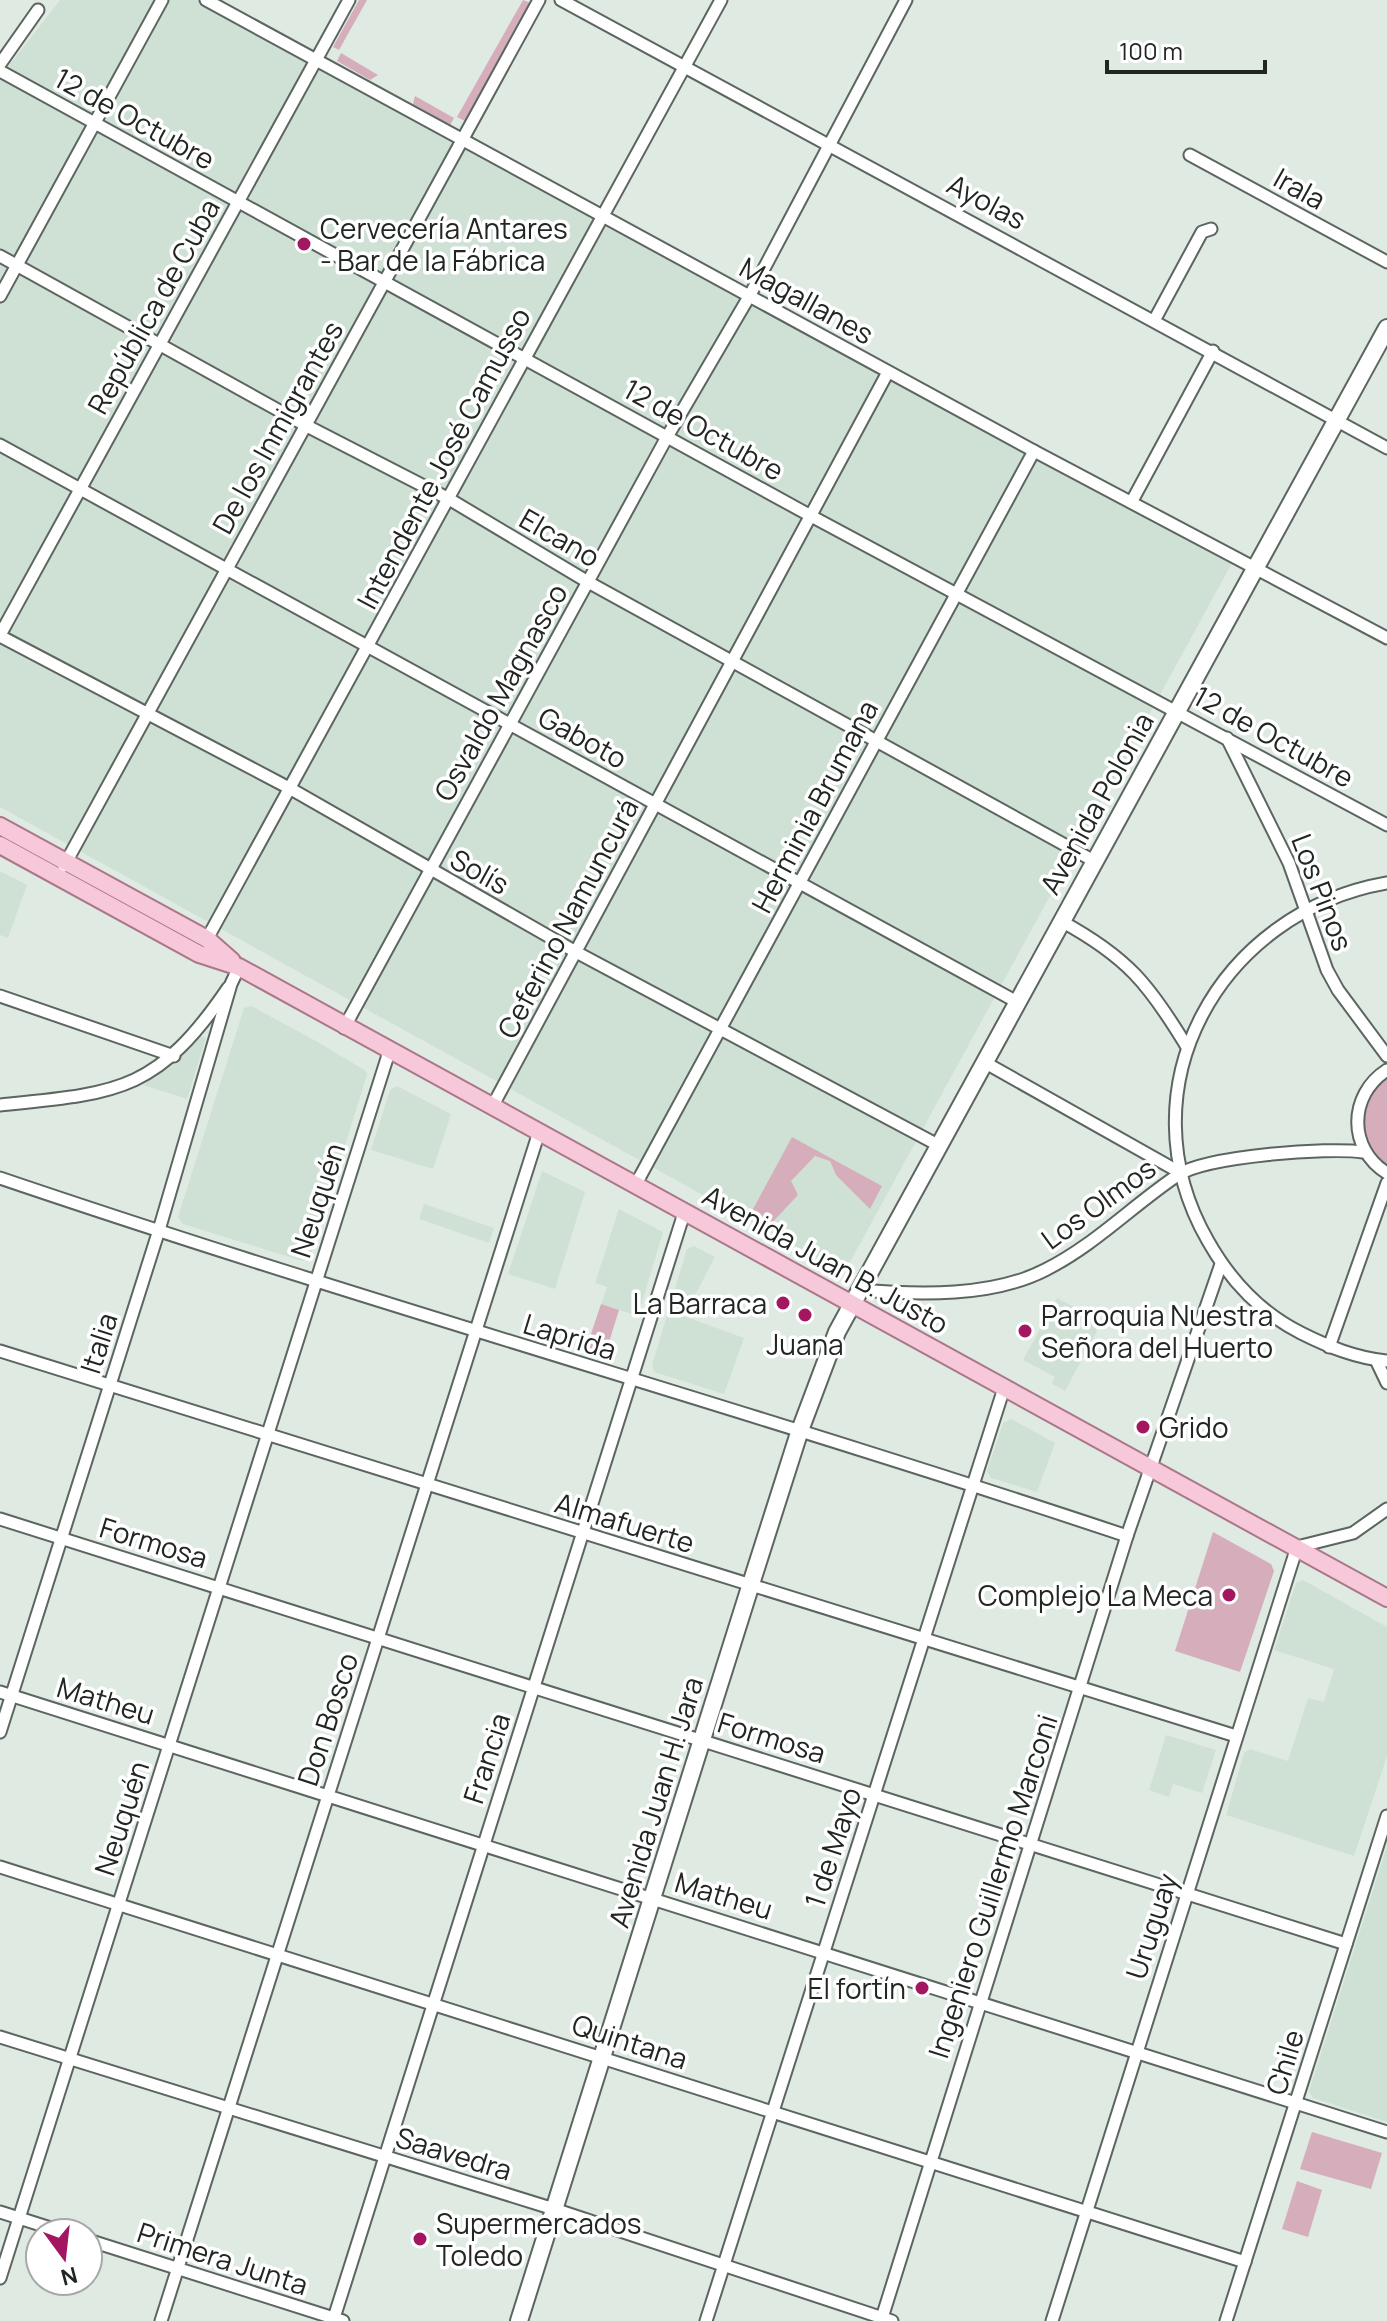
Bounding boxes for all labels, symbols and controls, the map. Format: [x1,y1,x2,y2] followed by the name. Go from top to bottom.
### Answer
[1107,24,1265,74] scale bar
[1119,34,1183,67] text: 100 m
[48,58,222,178] street label: 12 de Octubre
[1267,158,1333,218] street label: Irala
[941,165,1033,237] street label: Ayolas
[78,192,228,420] street label: República de Cuba
[320,209,568,279] place label: Cervecería Antares - Bar de la Fábrica
[295,235,313,253] marker: Cervecería Antares - Bar de la Fábrica
[733,248,881,352] street label: Magallanes
[347,301,539,615] street label: Intendente José Camusso
[203,314,351,540] street label: De los Inmigrantes
[617,369,791,489] street label: 12 de Octubre
[513,499,607,575] street label: Elcano
[425,577,575,807] street label: Osvaldo Magnasco
[1187,676,1361,796] street label: 12 de Octubre
[742,693,886,919] street label: Herminia Brumana
[532,697,634,777] street label: Gaboto
[1030,705,1162,901] street label: Avenida Polonia
[488,792,646,1044] street label: Ceferino Namuncurá
[1283,828,1363,956] street label: Los Pinos
[444,839,516,903] street label: Solís
[281,1138,353,1262] street label: Neuquén
[1033,1149,1163,1257] street label: Los Olmos
[696,1176,956,1342] street label: Avenida Juan B. Justo
[633,1284,767,1322] place label: La Barraca
[774,1294,792,1312] marker: La Barraca
[1041,1296,1273,1366] place label: Parroquia Nuestra Señora del Huerto
[519,1304,621,1368] street label: Laprida
[796,1306,814,1324] marker: Juana
[70,1308,126,1378] street label: Italia
[1016,1322,1034,1340] marker: Parroquia Nuestra Señora del Huerto
[766,1325,844,1363] place label: Juana
[1159,1408,1229,1446] place label: Grido
[1134,1418,1152,1436] marker: Grido
[551,1483,699,1561] street label: Almafuerte
[96,1508,212,1576] street label: Formosa
[978,1576,1213,1614] place label: Complejo La Meca
[1220,1586,1238,1604] marker: Complejo La Meca
[288,1648,366,1790] street label: Don Bosco
[53,1667,159,1733] street label: Matheu
[599,1672,711,1932] street label: Avenida Juan H. Jara
[714,1703,830,1771] street label: Formosa
[454,1708,518,1808] street label: Francia
[918,1709,1066,2063] street label: Ingeniero Guillermo Marconi
[85,1756,157,1880] street label: Neuquén
[795,1782,869,1912] street label: 1 de Mayo
[671,1862,777,1928] street label: Matheu
[1116,1868,1186,1984] street label: Uruguay
[807,1969,906,2007] place label: El fortín
[913,1979,931,1997] marker: El fortín
[568,2005,692,2077] street label: Quintana
[1256,2025,1312,2099] street label: Chile
[391,2117,517,2189] street label: Saavedra
[436,2204,641,2274] place label: Supermercados Toledo
[133,2213,313,2303] street label: Primera Junta
[24,2217,104,2297] north arrow
[411,2230,429,2248] marker: Supermercados Toledo
[58,2260,81,2293] text: N

